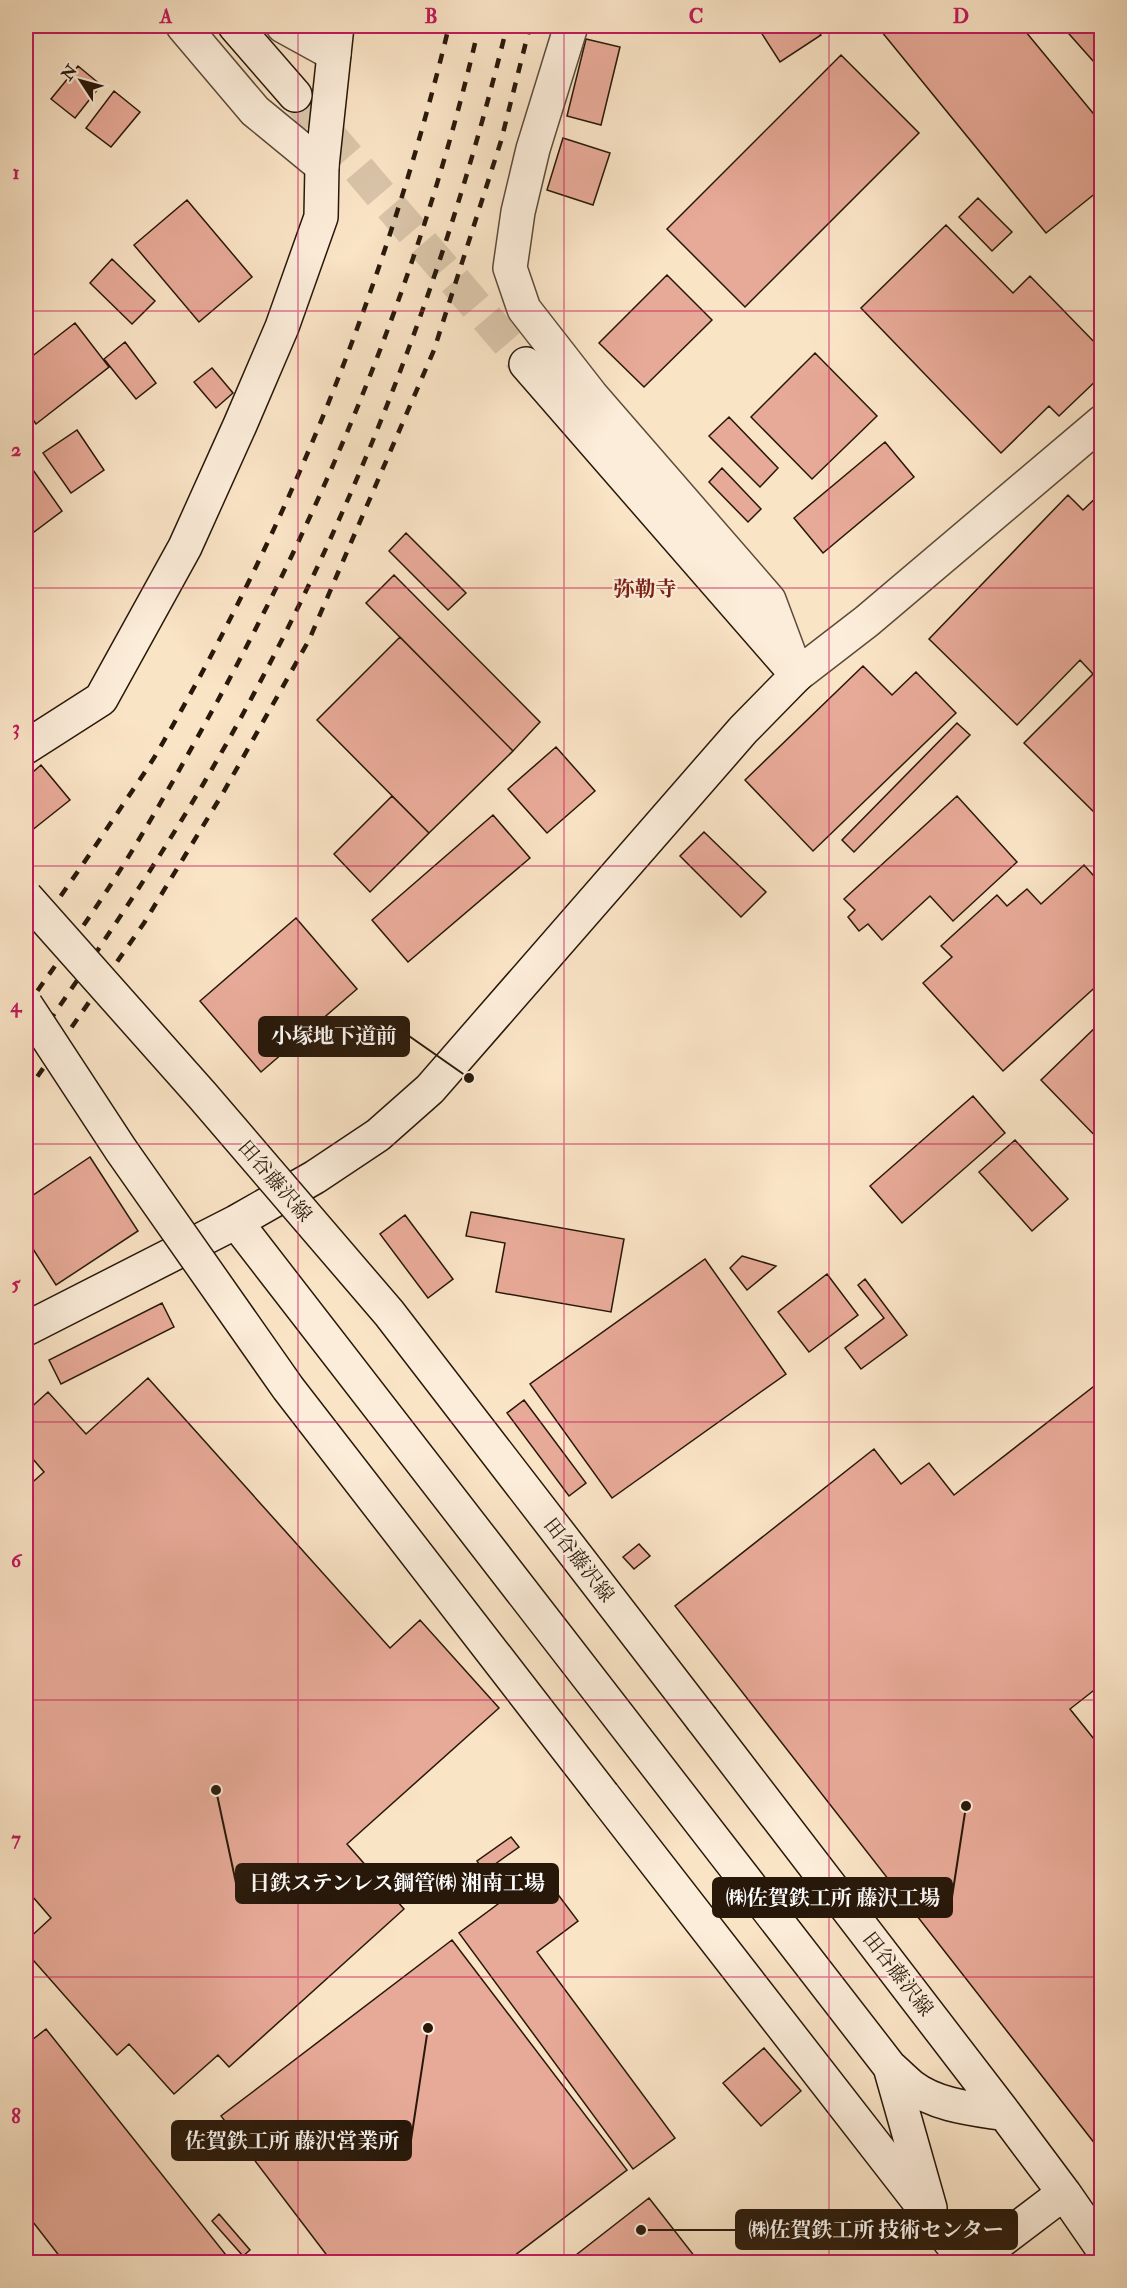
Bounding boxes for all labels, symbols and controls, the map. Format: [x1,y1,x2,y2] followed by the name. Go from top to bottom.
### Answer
[159,4,173,29] text: A
[424,4,438,29] text: B
[689,4,703,29] text: C
[953,4,969,29] text: D
[51,51,111,111] north arrow
[57,61,82,85] text: N
[12,160,20,185] text: 1
[11,437,21,462] text: 2
[614,576,677,603] district label: 弥勒寺
[12,715,20,740] text: 3
[10,993,23,1018] text: 4
[259,1017,409,1056] callout: 小塚地下道前
[271,1023,397,1050] text: 小塚地下道前
[233,1135,317,1227] street label: 田谷藤沢線
[12,1271,22,1296] text: 5
[538,1513,620,1607] street label: 田谷藤沢線
[11,1548,23,1573] text: 6
[11,1826,21,1851] text: 7
[236,1864,558,1903] callout: 日鉄ステンレス鋼管㈱ 湘南工場
[249,1870,545,1897] text: 日鉄ステンレス鋼管㈱ 湘南工場
[713,1878,952,1917] callout: ㈱佐賀鉄工所 藤沢工場
[726,1885,940,1912] text: ㈱佐賀鉄工所 藤沢工場
[857,1927,939,2021] street label: 田谷藤沢線
[11,2104,21,2129] text: 8
[172,2121,411,2160] callout: 佐賀鉄工所 藤沢営業所
[185,2128,399,2155] text: 佐賀鉄工所 藤沢営業所
[736,2210,1017,2249] callout: ㈱佐賀鉄工所 技術センター
[748,2217,1004,2244] text: ㈱佐賀鉄工所 技術センター

